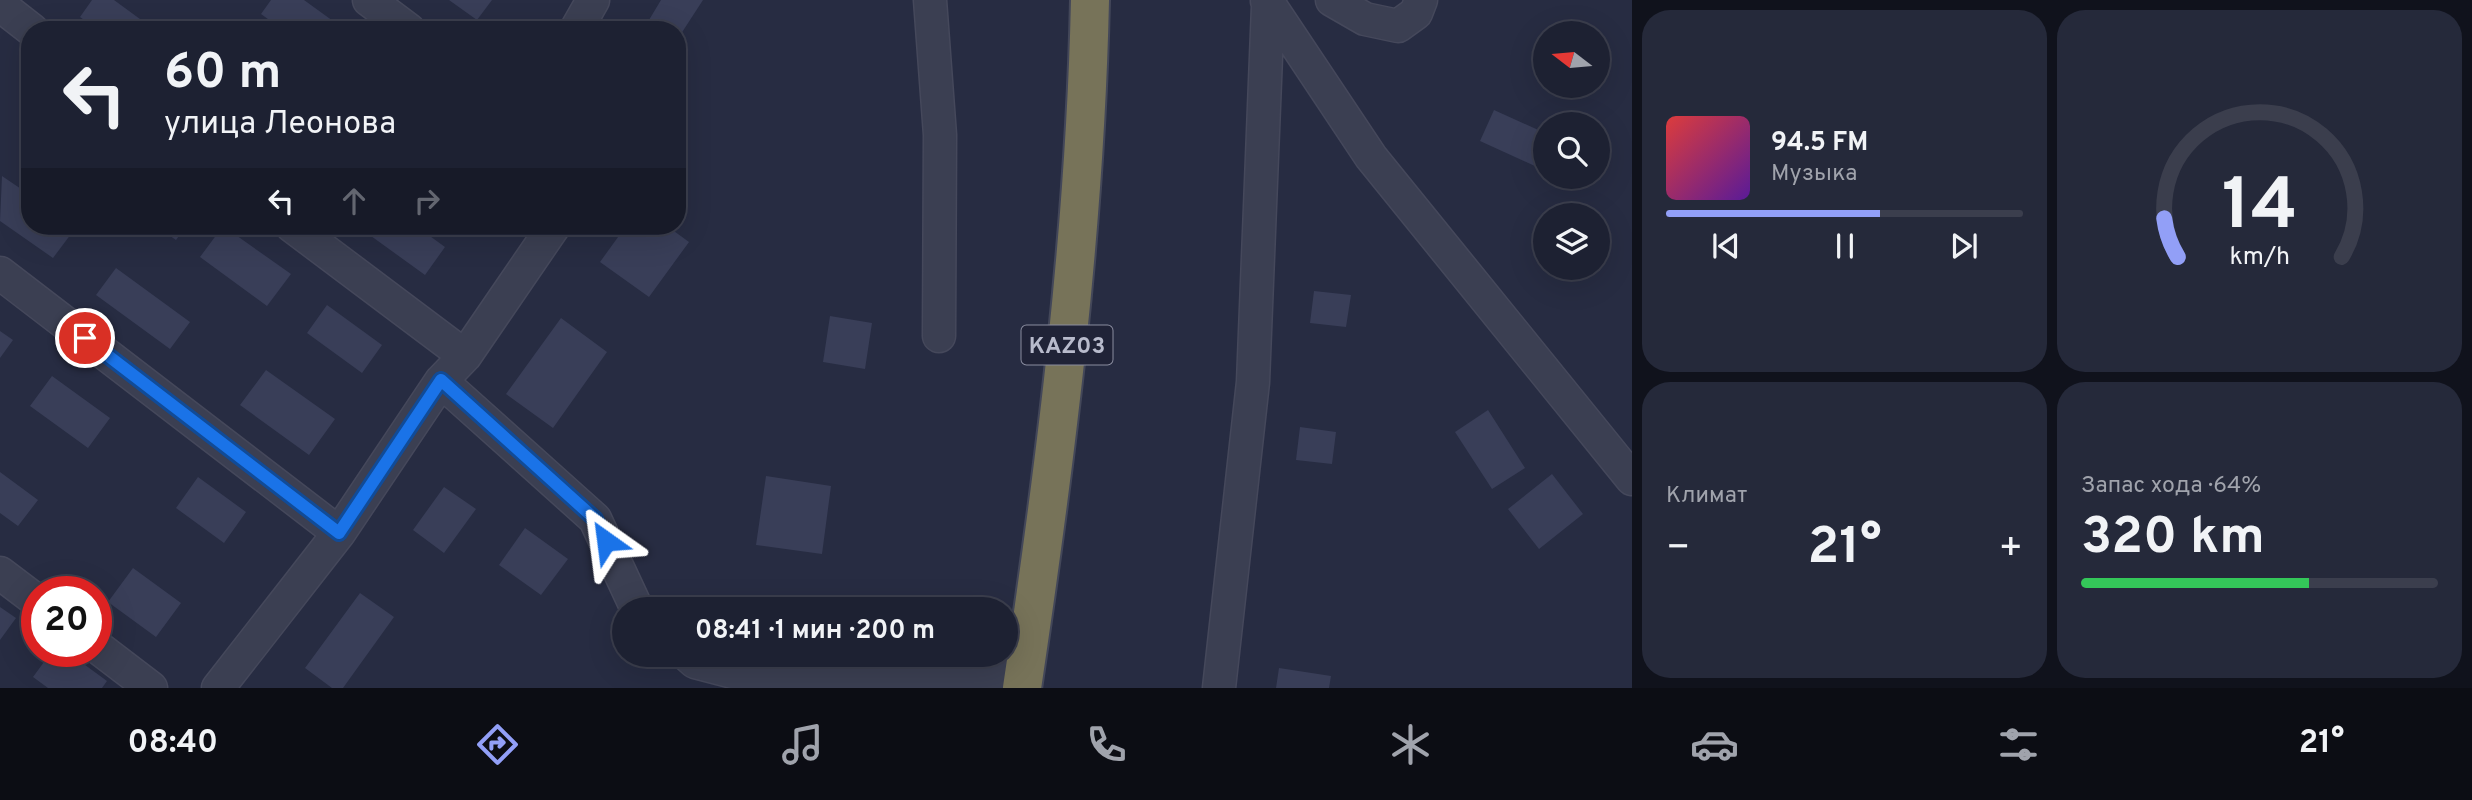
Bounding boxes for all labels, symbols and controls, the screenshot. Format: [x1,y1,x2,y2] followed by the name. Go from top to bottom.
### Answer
[1533,21,1610,98] north arrow
[1533,21,1610,280] map controls
[164,44,282,106] text: 60 m
[49,49,140,140] icon: left
[164,105,396,145] text: улица Леонова
[1533,112,1610,189] button: search
[1771,127,1868,160] text: 94.5 FM
[1771,160,1857,189] text: Музыка
[2222,163,2297,255] text: 14
[262,182,300,220] icon: left
[335,182,373,220] icon: ahead
[408,182,446,220] icon: right
[1533,203,1610,280] button: layers
[1707,227,1745,265] icon: previous
[1826,227,1864,265] icon: pause
[1945,227,1983,265] icon: next
[2229,242,2290,274] text: km/h
[55,308,115,368] pin
[66,319,104,357] icon: arrive
[1021,326,1112,364] road number: KАZ03
[2081,472,2261,501] text: Запас хода · 64%
[1666,482,1747,511] text: Климат
[569,504,643,578] position arrow
[2081,506,2265,572] text: 320 km
[1807,516,1882,582] text: 21°
[1666,525,1691,574] text: −
[1998,525,2023,574] text: +
[21,576,112,667] speed limit sign: 20
[695,615,935,648] text: 08:41 · 1 мин · 200 m
[473,720,522,769] icon: directions
[778,720,827,769] icon: music
[1082,720,1131,769] icon: phone
[1386,720,1435,769] icon: climate
[1690,720,1739,769] icon: car
[1994,720,2043,769] icon: filters
[128,724,218,764] text: 08:40
[2299,724,2344,764] text: 21°

